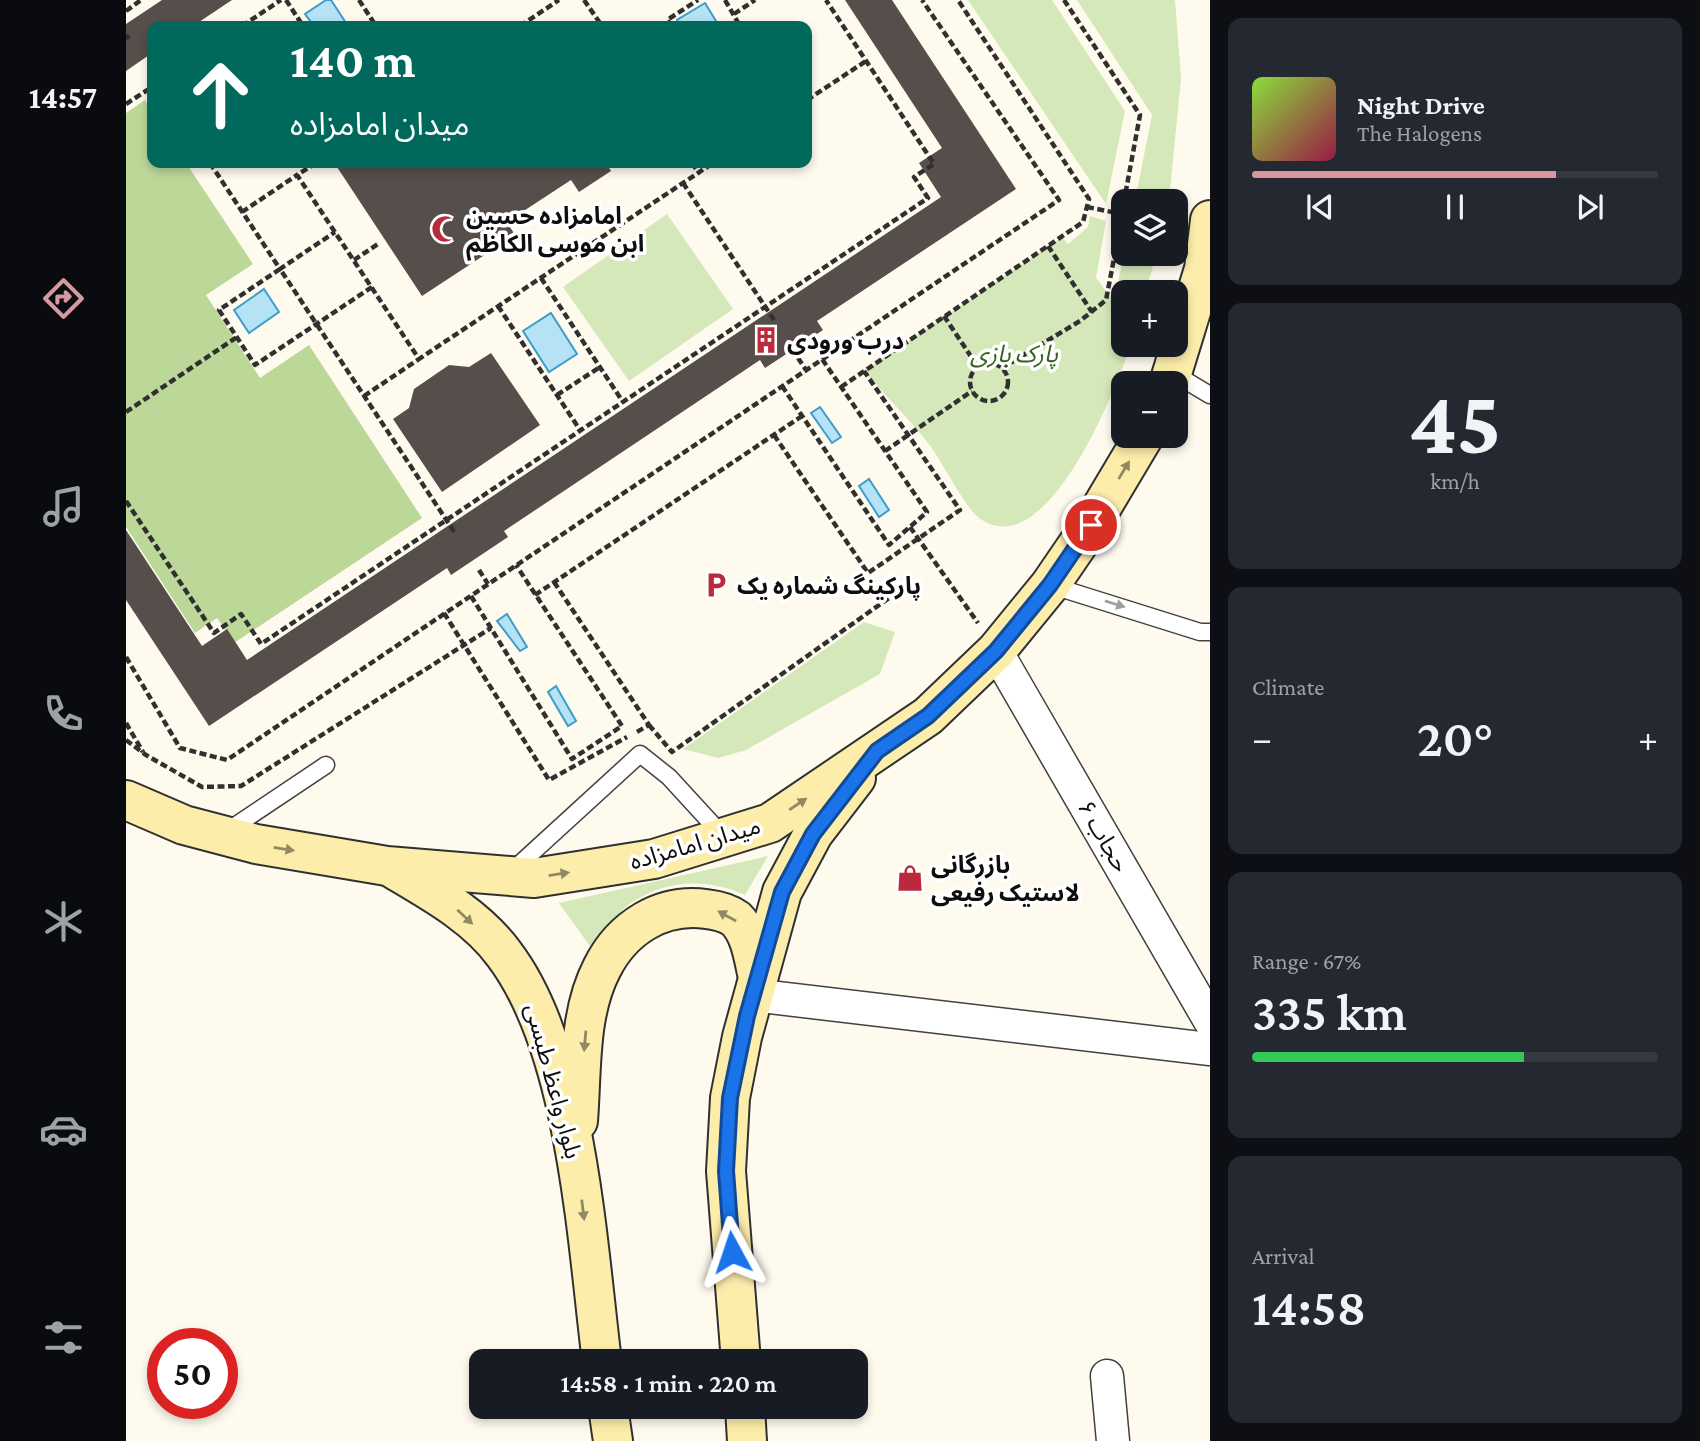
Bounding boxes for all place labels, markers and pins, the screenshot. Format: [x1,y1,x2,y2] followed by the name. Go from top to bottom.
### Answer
[466,202,644,261] place label: امامزاده حسین ابن موسی الکاظم
[430,214,460,244] mosque icon: امامزاده حسین ابن موسی الکاظم
[751,325,781,355] building icon: درب ورودی
[787,327,904,355] place label: درب ورودی
[1061,495,1121,555] pin
[701,570,731,600] parking icon: پارکینگ شماره یک
[737,572,921,601] place label: پارکینگ شماره یک
[931,851,1080,907] place label: بازرگانی لاستیک رفیعی
[895,863,925,893] shop icon: بازرگانی لاستیک رفیعی

